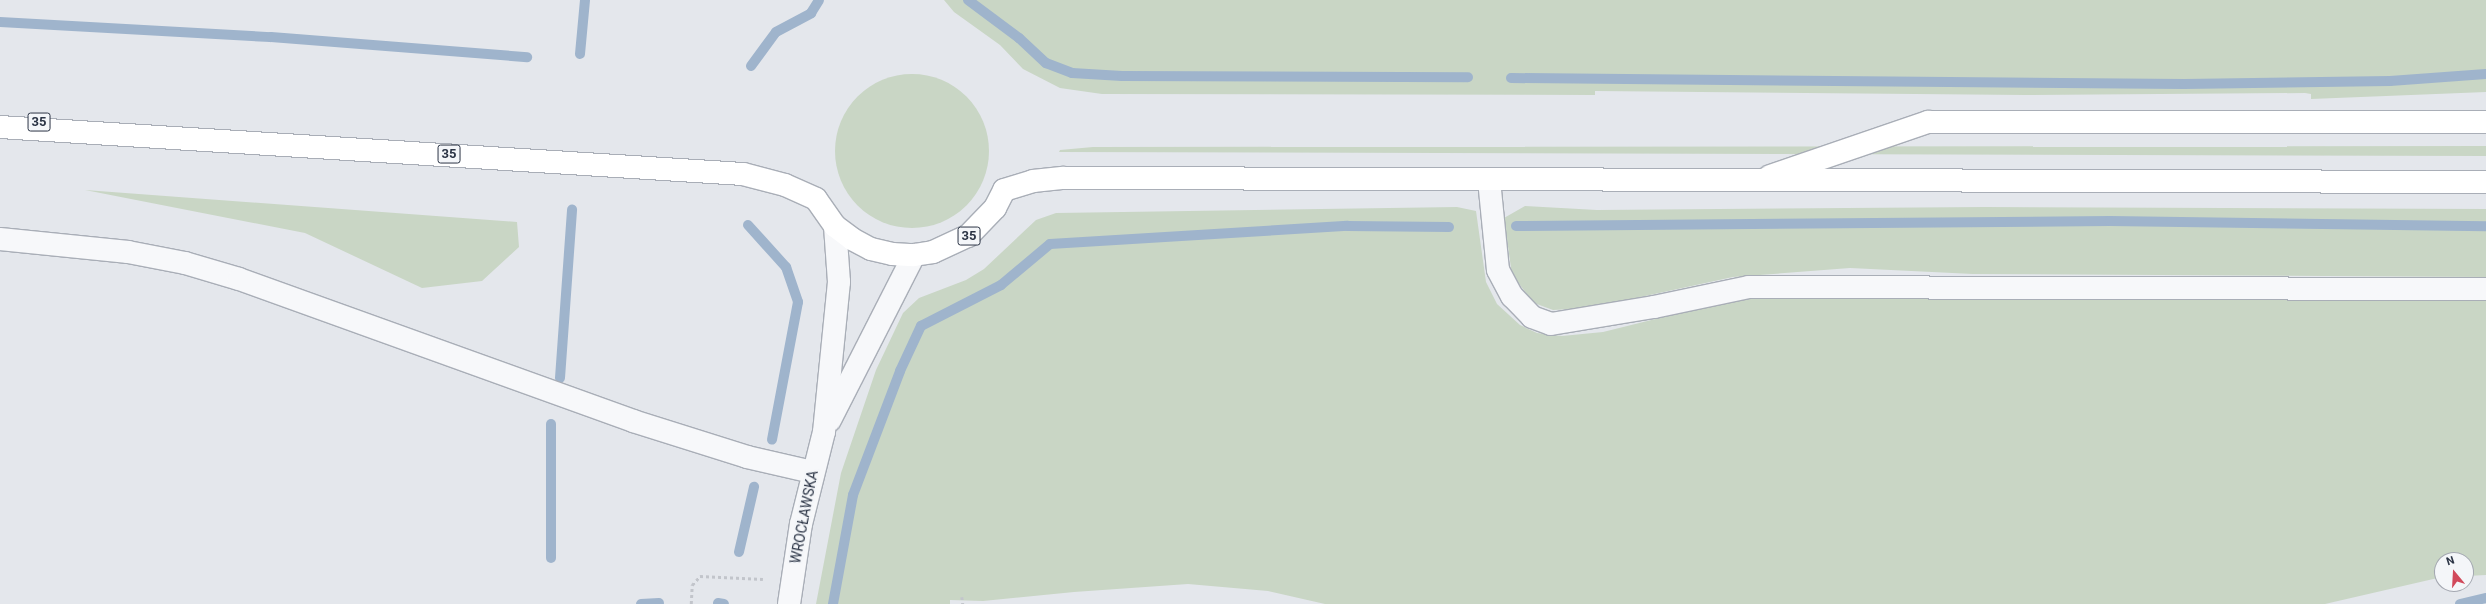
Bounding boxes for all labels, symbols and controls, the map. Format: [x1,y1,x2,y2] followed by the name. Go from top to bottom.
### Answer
[27,111,51,133] road number: 35
[437,143,461,165] road number: 35
[957,225,981,247] road number: 35
[787,469,821,565] street label: WROCŁAWSKA
[2434,552,2474,592] north arrow
[2445,554,2456,568] text: N

